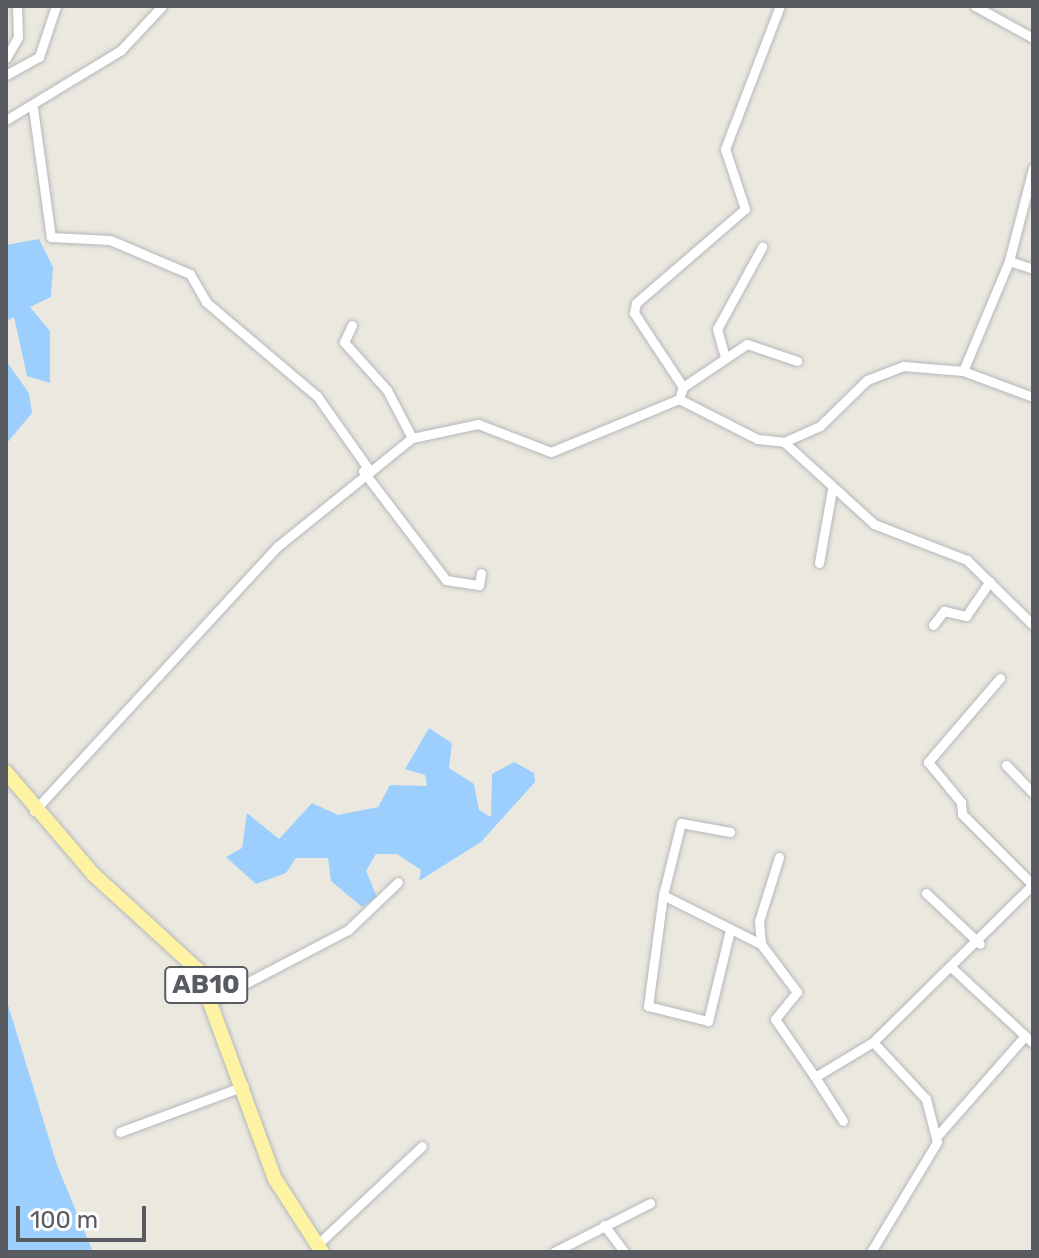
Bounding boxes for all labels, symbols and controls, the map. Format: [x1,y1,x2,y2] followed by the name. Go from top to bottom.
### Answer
[164,963,248,1007] road number: AB10
[20,1190,150,1240] scale bar
[30,1206,98,1234] text: 100 m

